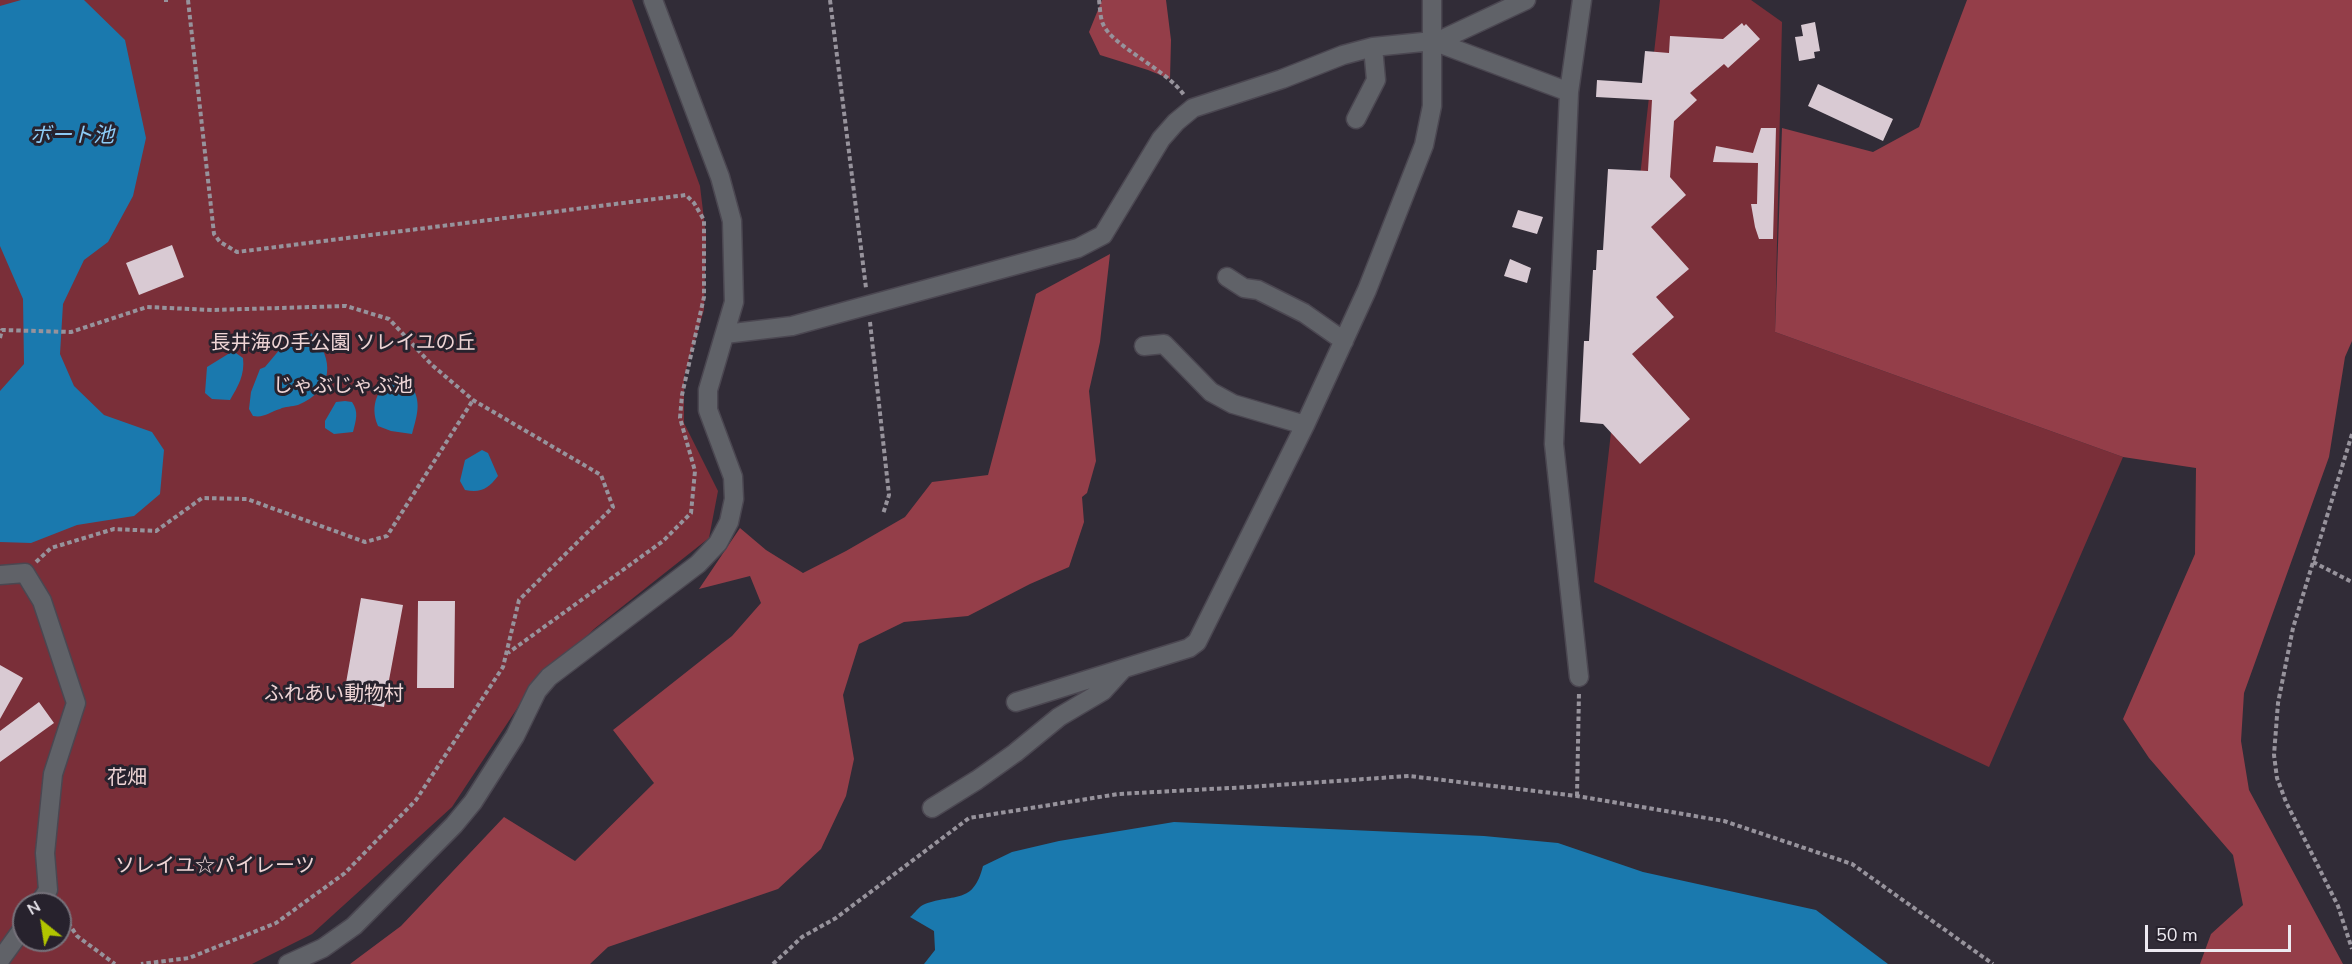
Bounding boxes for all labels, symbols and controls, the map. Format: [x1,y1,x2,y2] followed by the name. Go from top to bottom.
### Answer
[30,124,114,150] water label: ボート池
[210,332,476,356] park label: 長井海の手公園 ソレイユの丘
[273,375,413,399] park label: じゃぶじゃぶ池
[264,683,404,707] park label: ふれあい動物村
[107,767,147,791] park label: 花畑
[115,855,315,879] park label: ソレイユ☆パイレーツ
[12,892,72,952] north arrow
[23,896,45,921] text: N
[2148,913,2294,951] scale bar
[2156,923,2198,947] text: 50 m

